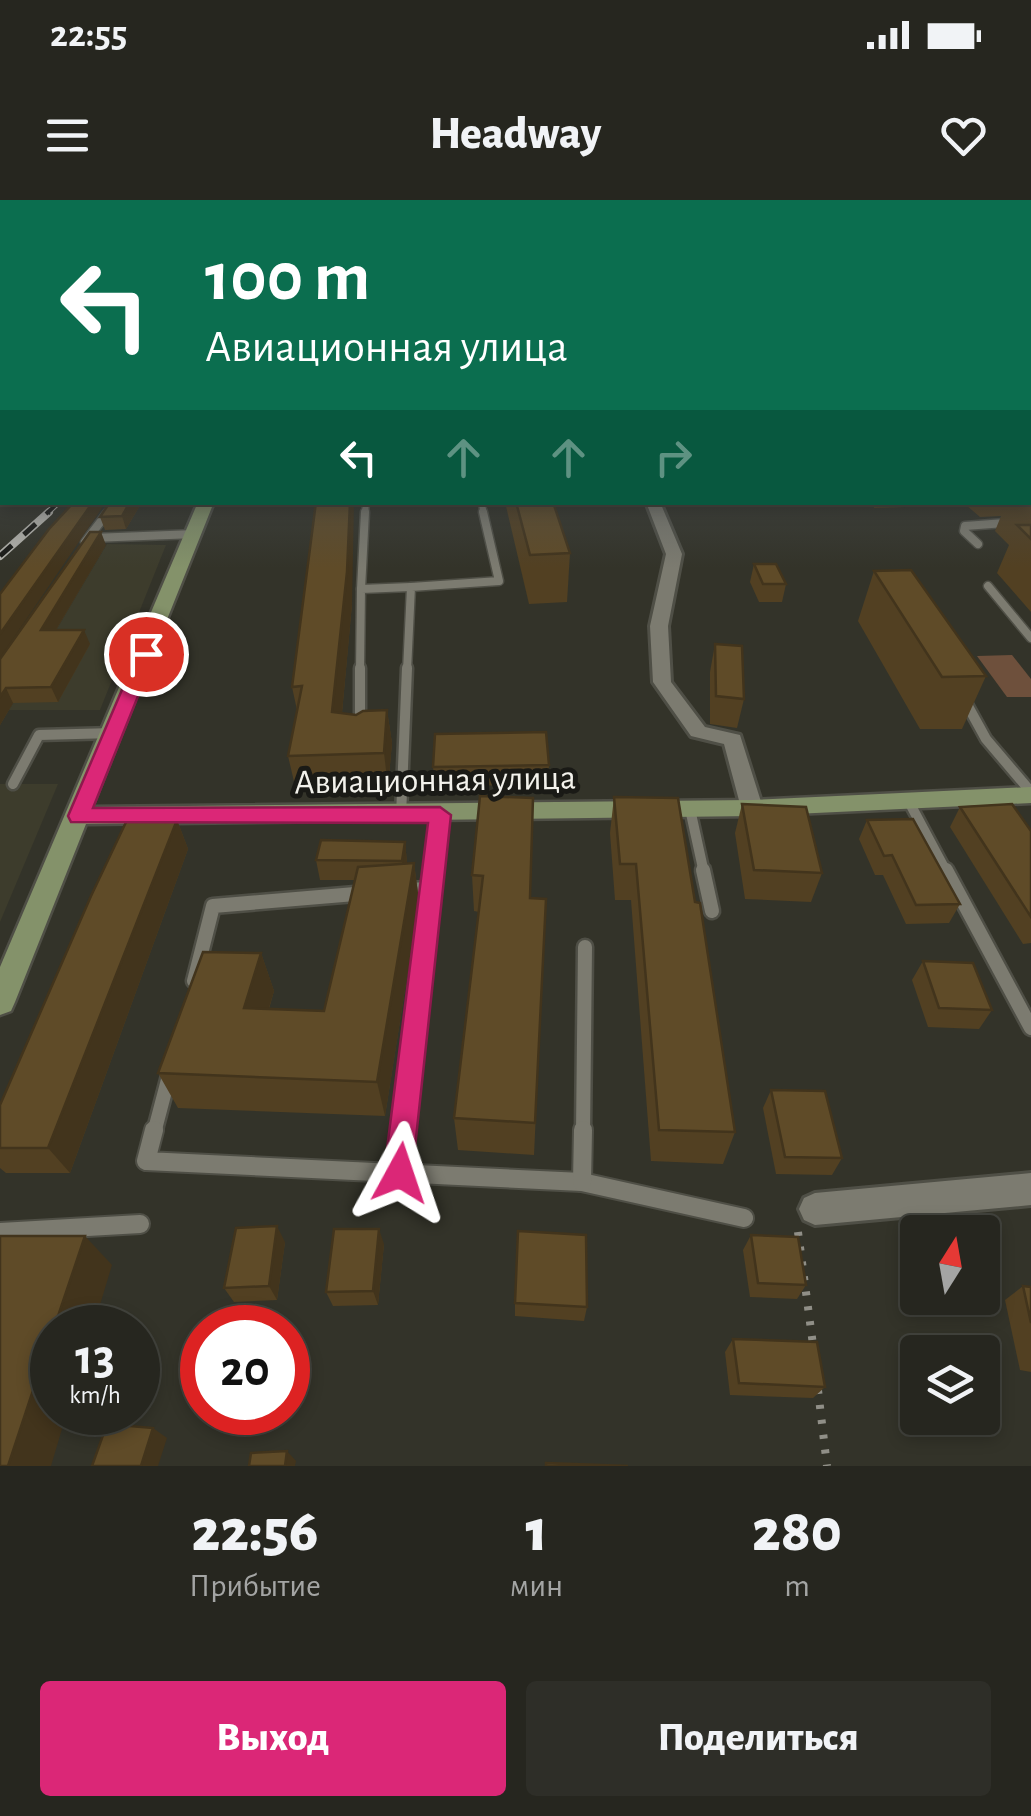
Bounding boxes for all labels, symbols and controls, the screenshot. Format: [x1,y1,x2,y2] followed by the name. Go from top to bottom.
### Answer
[50,16,127,54] text: 22:55
[40,108,95,163] icon: menu
[936,108,991,163] icon: heart
[430,112,601,157] text: Headway
[40,240,170,370] icon: left
[205,243,370,313] text: 100 m
[205,325,568,370] text: Авиационная улица
[331,430,386,485] icon: left
[436,430,491,485] icon: ahead
[541,430,596,485] icon: ahead
[646,430,701,485] icon: right
[104,612,189,697] pin
[119,627,174,682] icon: arrive
[294,761,576,800] street label: Авиационная улица
[348,1121,452,1225] position arrow
[900,1215,1000,1315] north arrow
[900,1215,1000,1435] map controls
[180,1305,310,1435] speed limit sign: 20
[75,1333,115,1383] text: 13
[900,1335,1000,1435] button: layers
[69,1383,121,1408] text: km/h
[192,1502,318,1562] text: 22:56
[525,1502,547,1562] text: 1
[752,1502,842,1562] text: 280
[189,1570,321,1602] text: Прибытие
[510,1570,563,1602] text: мин
[784,1570,810,1602] text: m
[40,1681,506,1796] button: Выход
[526,1681,991,1796] button: Поделиться

